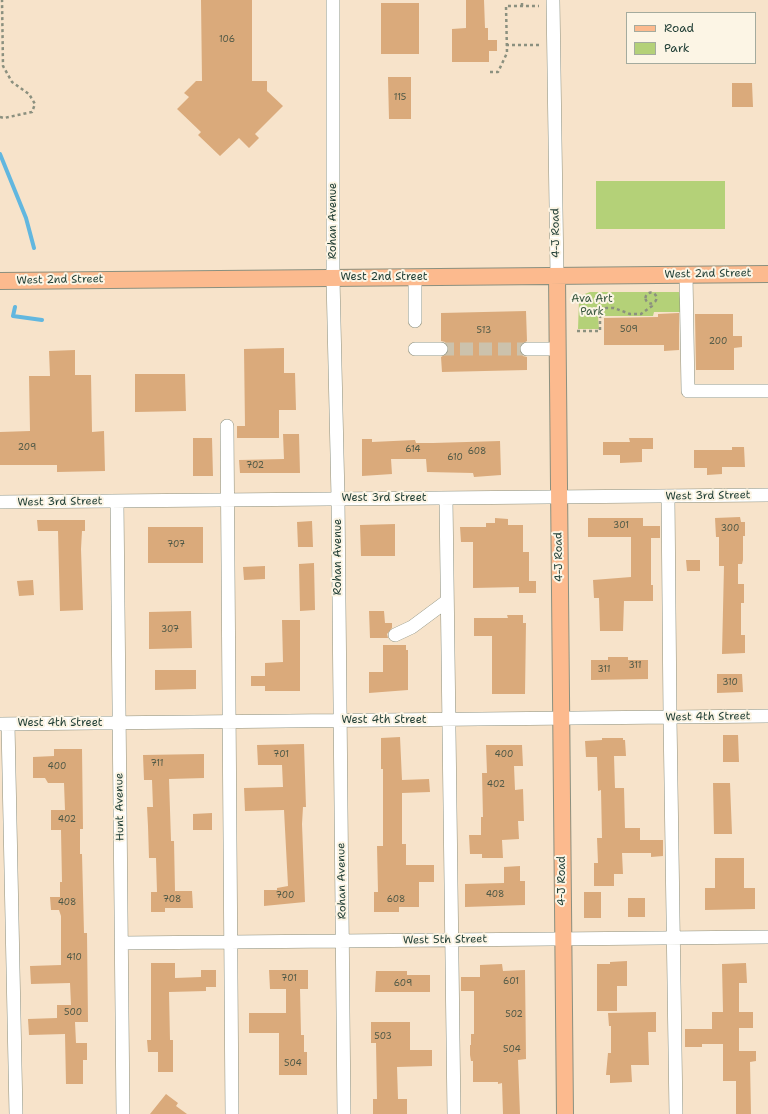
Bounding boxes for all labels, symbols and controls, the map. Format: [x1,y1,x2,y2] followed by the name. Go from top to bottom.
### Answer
[626,12,756,64] legend
[664,20,694,36] text: Road
[219,35,235,45] house number: 106
[664,40,690,56] text: Park
[394,93,406,103] house number: 115
[326,183,340,259] street label: Rohan Avenue
[549,208,563,258] street label: 4-J Road
[664,267,752,281] street label: West 2nd Street
[340,270,428,284] street label: West 2nd Street
[16,273,104,287] street label: West 2nd Street
[571,292,613,318] park label: Ava Art Park
[620,325,638,335] house number: 509
[477,326,491,336] house number: 513
[709,337,727,347] house number: 200
[18,443,36,453] house number: 209
[405,445,421,455] house number: 614
[468,447,486,457] house number: 608
[447,453,463,463] house number: 610
[246,461,264,471] house number: 702
[665,489,751,503] street label: West 3rd Street
[341,491,427,505] street label: West 3rd Street
[17,495,103,509] street label: West 3rd Street
[331,519,345,595] street label: Rohan Avenue
[613,521,629,531] house number: 301
[721,524,739,534] house number: 300
[552,532,566,582] street label: 4-J Road
[167,540,185,550] house number: 707
[161,625,179,635] house number: 307
[628,661,642,671] house number: 311
[597,665,611,675] house number: 311
[722,678,738,688] house number: 310
[665,710,751,724] street label: West 4th Street
[341,713,427,727] street label: West 4th Street
[17,716,103,730] street label: West 4th Street
[273,750,289,760] house number: 701
[495,750,513,760] house number: 400
[150,759,164,769] house number: 711
[48,762,66,772] house number: 400
[113,773,127,841] street label: Hunt Avenue
[487,780,505,790] house number: 402
[58,815,76,825] house number: 402
[335,843,349,919] street label: Rohan Avenue
[555,856,569,906] street label: 4-J Road
[486,890,504,900] house number: 408
[276,891,294,901] house number: 700
[163,895,181,905] house number: 708
[387,895,405,905] house number: 608
[58,898,76,908] house number: 408
[403,933,487,947] street label: West 5th Street
[66,953,82,963] house number: 410
[281,974,297,984] house number: 701
[503,977,519,987] house number: 601
[394,979,412,989] house number: 609
[64,1008,82,1018] house number: 500
[505,1010,523,1020] house number: 502
[374,1032,392,1042] house number: 503
[503,1045,521,1055] house number: 504
[284,1059,302,1069] house number: 504

